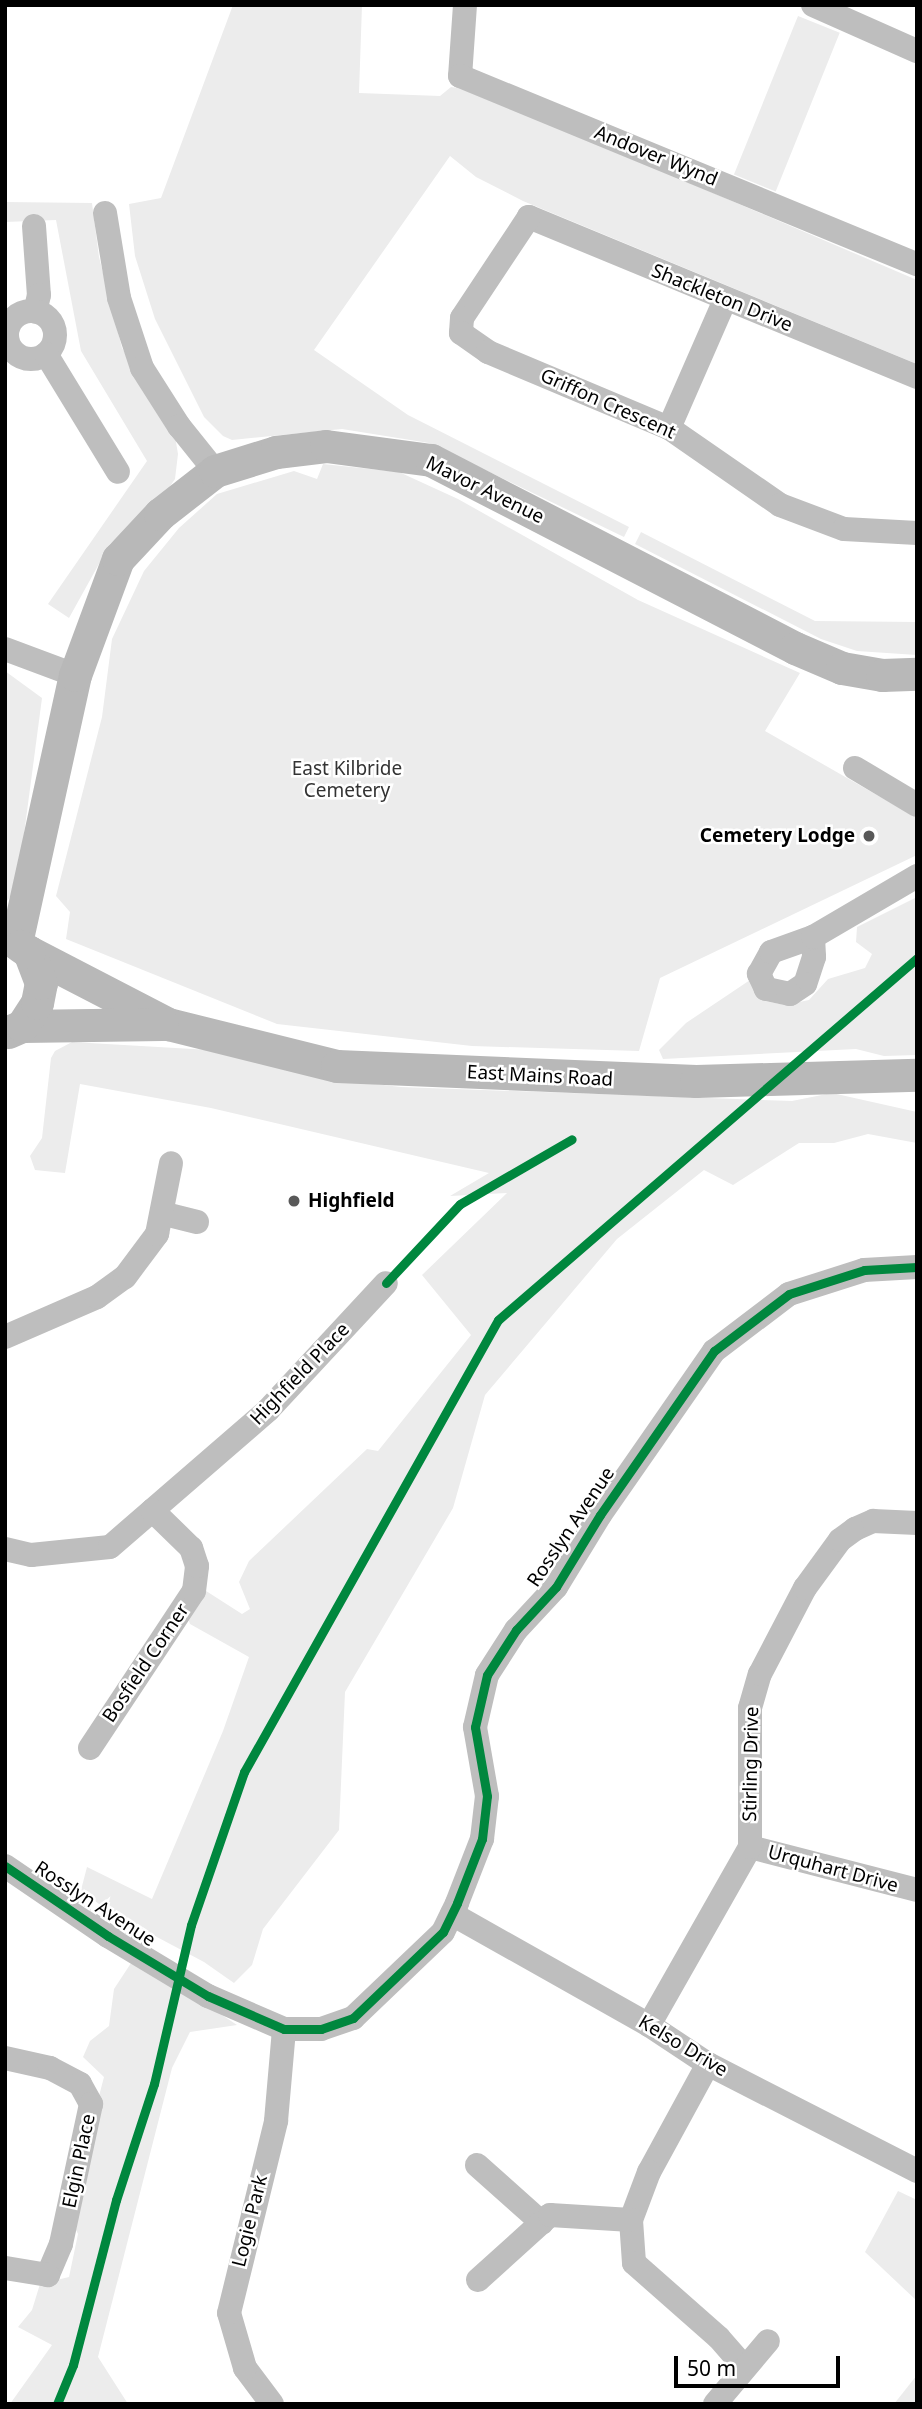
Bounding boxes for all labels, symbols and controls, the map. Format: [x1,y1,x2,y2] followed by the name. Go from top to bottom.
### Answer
[591,121,721,191] street label: Andover Wynd
[648,259,796,337] street label: Shackleton Drive
[537,364,679,444] street label: Griffon Crescent
[422,452,548,528] street label: Mavor Avenue
[292,758,402,802] park label: East Kilbride Cemetery
[700,825,855,847] place label: Cemetery Lodge
[861,828,877,844] marker: Cemetery Lodge
[466,1061,614,1091] street label: East Mains Road
[308,1190,395,1212] place label: Highfield
[286,1193,302,1209] marker: Highfield
[246,1318,354,1430] street label: Highfield Place
[523,1463,619,1591] street label: Rosslyn Avenue
[98,1599,194,1727] street label: Bosfield Corner
[739,1706,763,1822] street label: Stirling Drive
[765,1841,901,1897] street label: Urquhart Drive
[30,1856,160,1952] street label: Rosslyn Avenue
[634,2011,732,2081] street label: Kelso Drive
[58,2112,100,2210] street label: Elgin Place
[228,2173,272,2269] street label: Logie Park
[677,2342,843,2386] scale bar
[687,2354,736,2382] text: 50 m

